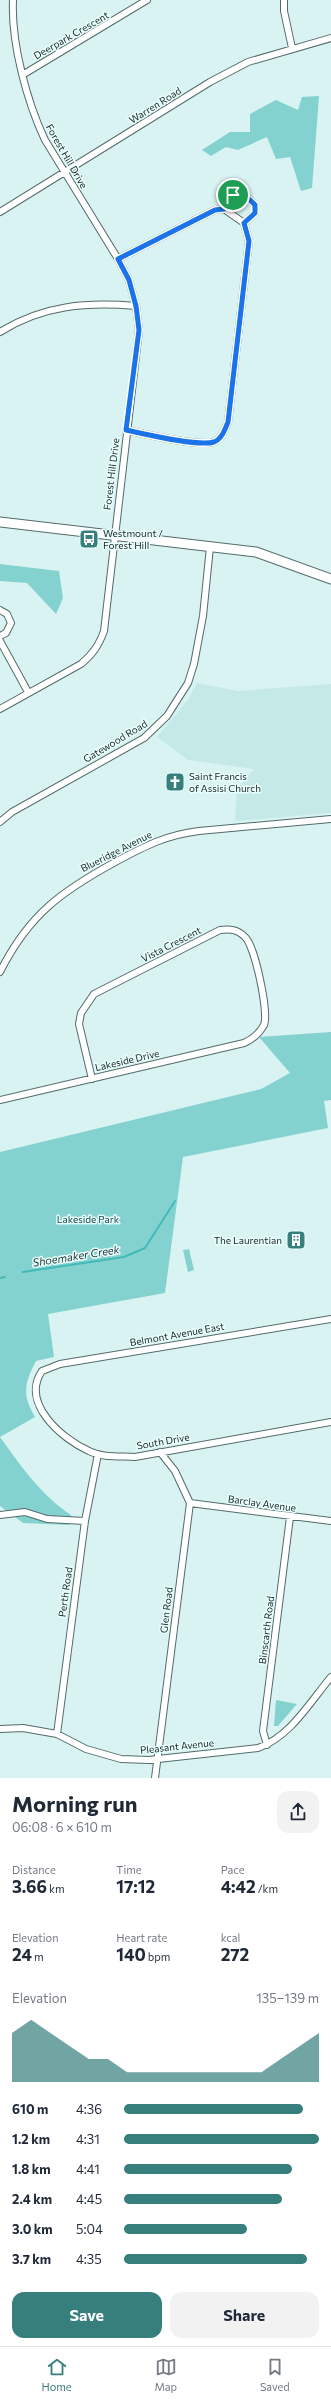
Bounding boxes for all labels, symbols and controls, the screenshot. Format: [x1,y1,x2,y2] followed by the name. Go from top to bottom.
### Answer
[31,9,111,61] street label: Deerpark Crescent
[127,84,183,126] street label: Warren Road
[44,122,90,190] street label: Forest Hill Drive
[216,178,250,212] pin
[222,184,244,206] icon: arrive
[101,437,121,511] street label: Forest Hill Drive
[103,527,163,551] place label: Westmount / Forest Hill
[78,528,100,550] bus stop icon: Westmount / Forest Hill
[81,717,149,765] street label: Gatewood Road
[189,770,261,794] place label: Saint Francis of Assisi Church
[164,771,186,793] church icon: Saint Francis of Assisi Church
[79,828,153,874] street label: Blueridge Avenue
[139,924,203,964] street label: Vista Crescent
[94,1047,160,1073] street label: Lakeside Drive
[57,1213,120,1225] park label: Lakeside Park
[285,1229,307,1251] building icon: The Laurentian
[214,1234,282,1246] place label: The Laurentian
[32,1242,121,1269] water label: Shoemaker Creek
[129,1320,225,1348] street label: Belmont Avenue East
[136,1430,190,1452] street label: South Drive
[227,1492,297,1514] street label: Barclay Avenue
[56,1566,74,1618] street label: Perth Road
[157,1586,175,1634] street label: Glen Road
[256,1595,276,1665] street label: Binscarth Road
[139,1736,215,1756] street label: Pleasant Avenue
[12,1790,138,1817] text: Morning run
[277,1791,319,1833] button: share
[12,1819,112,1835] text: 06:08 · 6 × 610 m
[12,1863,56,1876] text: Distance
[116,1863,142,1876] text: Time
[221,1863,245,1876] text: Pace
[12,1876,47,1897] text: 3.66
[116,1876,155,1897] text: 17:12
[221,1876,256,1897] text: 4:42
[47,1882,65,1895] text: km
[256,1882,278,1895] text: /km
[12,1931,58,1944] text: Elevation
[116,1931,167,1944] text: Heart rate
[221,1931,240,1944] text: kcal
[12,1944,32,1965] text: 24
[116,1944,146,1965] text: 140
[221,1944,249,1965] text: 272
[32,1950,44,1963] text: m
[146,1950,170,1963] text: bpm
[12,1990,67,2006] text: Elevation
[256,1990,319,2006] text: 135–139 m
[12,2101,48,2117] text: 610 m
[76,2101,102,2117] text: 4:36
[12,2131,50,2147] text: 1.2 km
[76,2131,100,2147] text: 4:31
[12,2161,50,2177] text: 1.8 km
[76,2161,100,2177] text: 4:41
[12,2191,52,2207] text: 2.4 km
[76,2191,102,2207] text: 4:45
[12,2221,53,2237] text: 3.0 km
[76,2221,103,2237] text: 5:04
[12,2251,51,2267] text: 3.7 km
[76,2251,102,2267] text: 4:35
[12,2292,162,2338] button: Save
[170,2292,319,2338] button: Share
[41,2356,72,2393] tab: Home
[154,2356,177,2393] tab: Map
[260,2356,290,2393] tab: Saved

